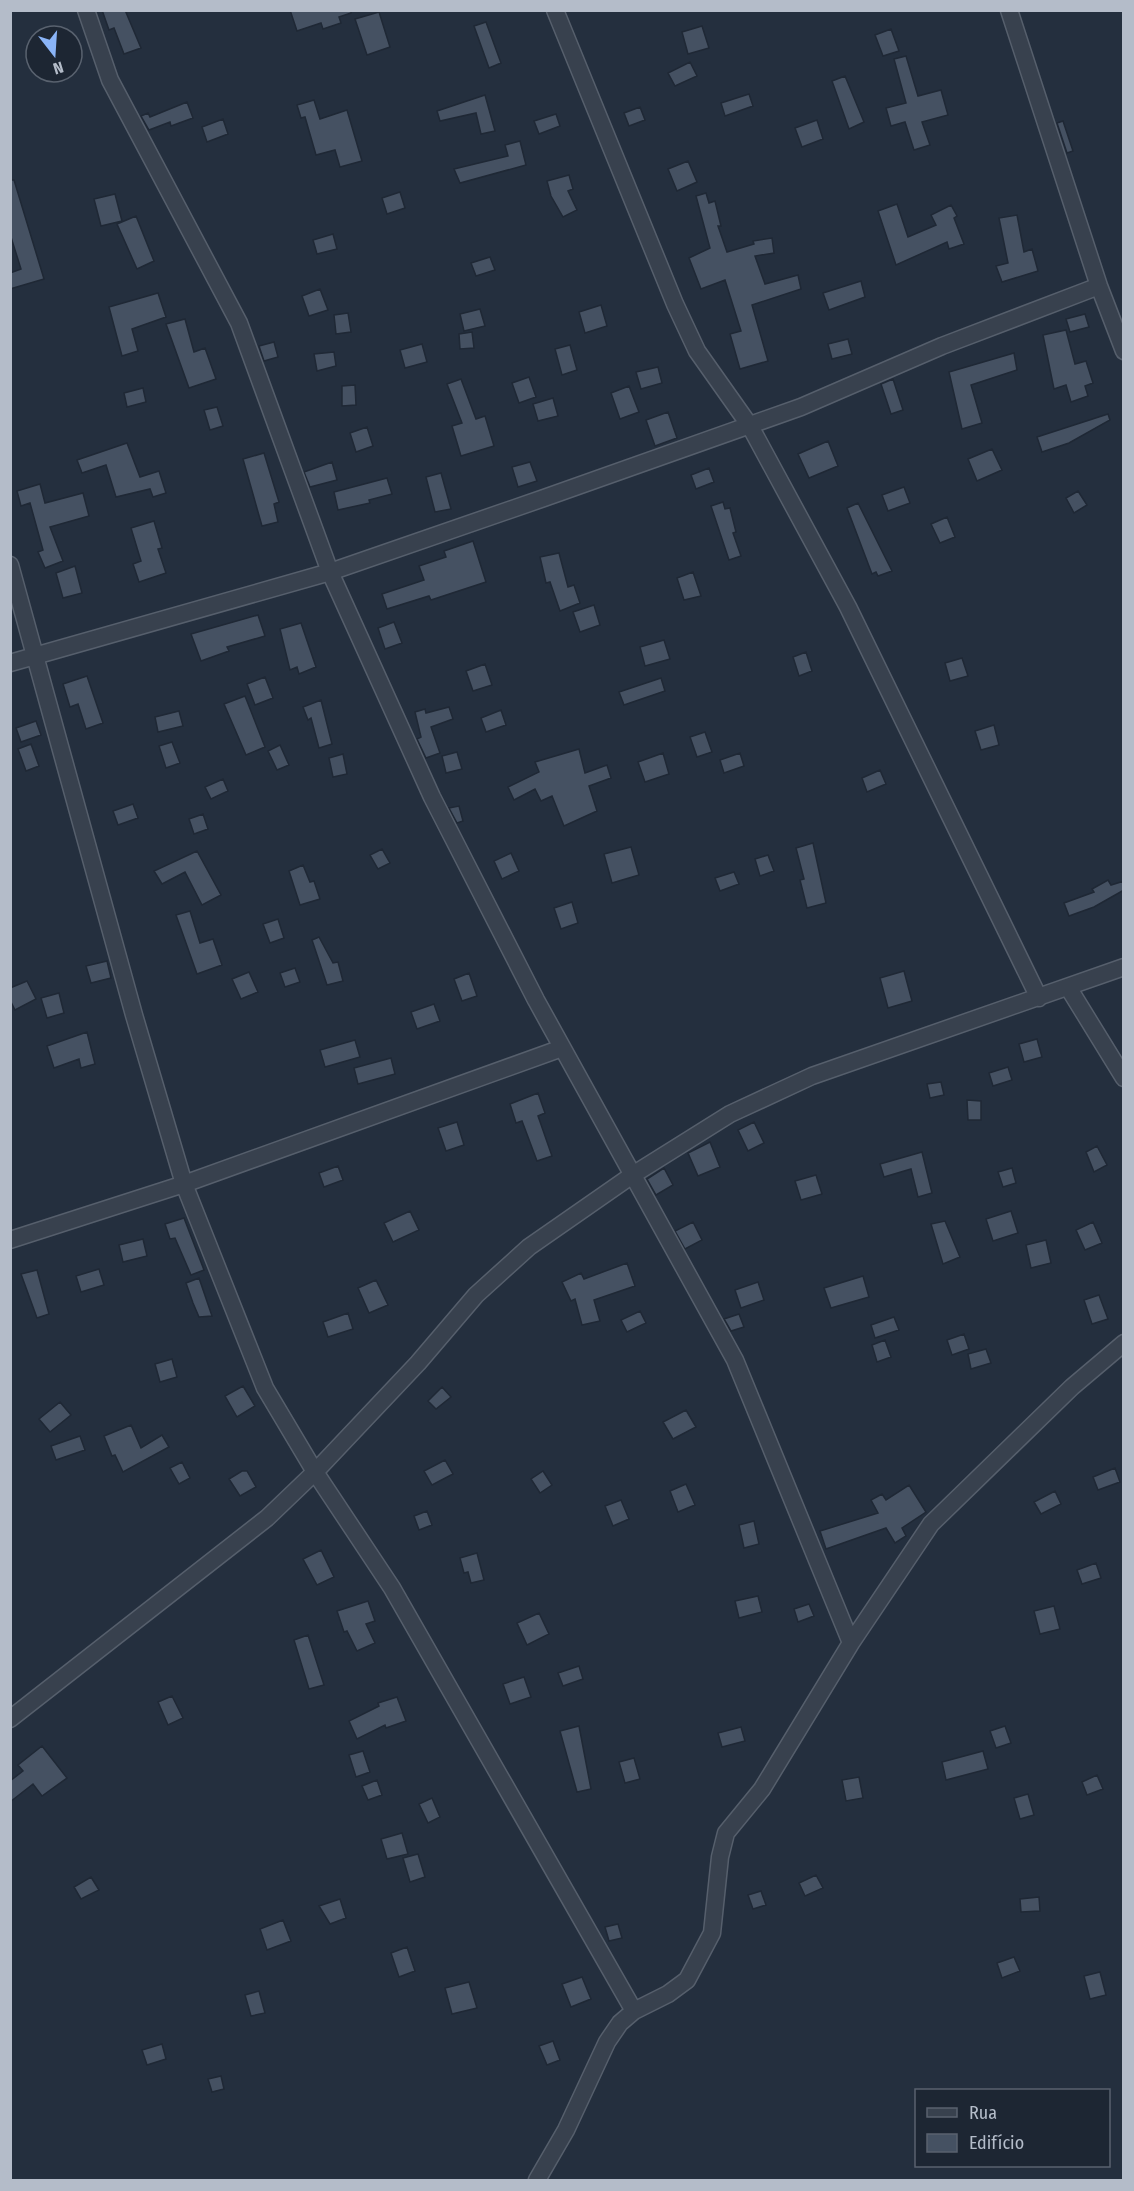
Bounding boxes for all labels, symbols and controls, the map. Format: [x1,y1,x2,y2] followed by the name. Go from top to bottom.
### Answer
[24,24,84,84] north arrow
[51,57,66,78] text: N
[915,2089,1110,2167] legend
[969,2102,997,2124] text: Rua
[969,2132,1024,2154] text: Edifício

